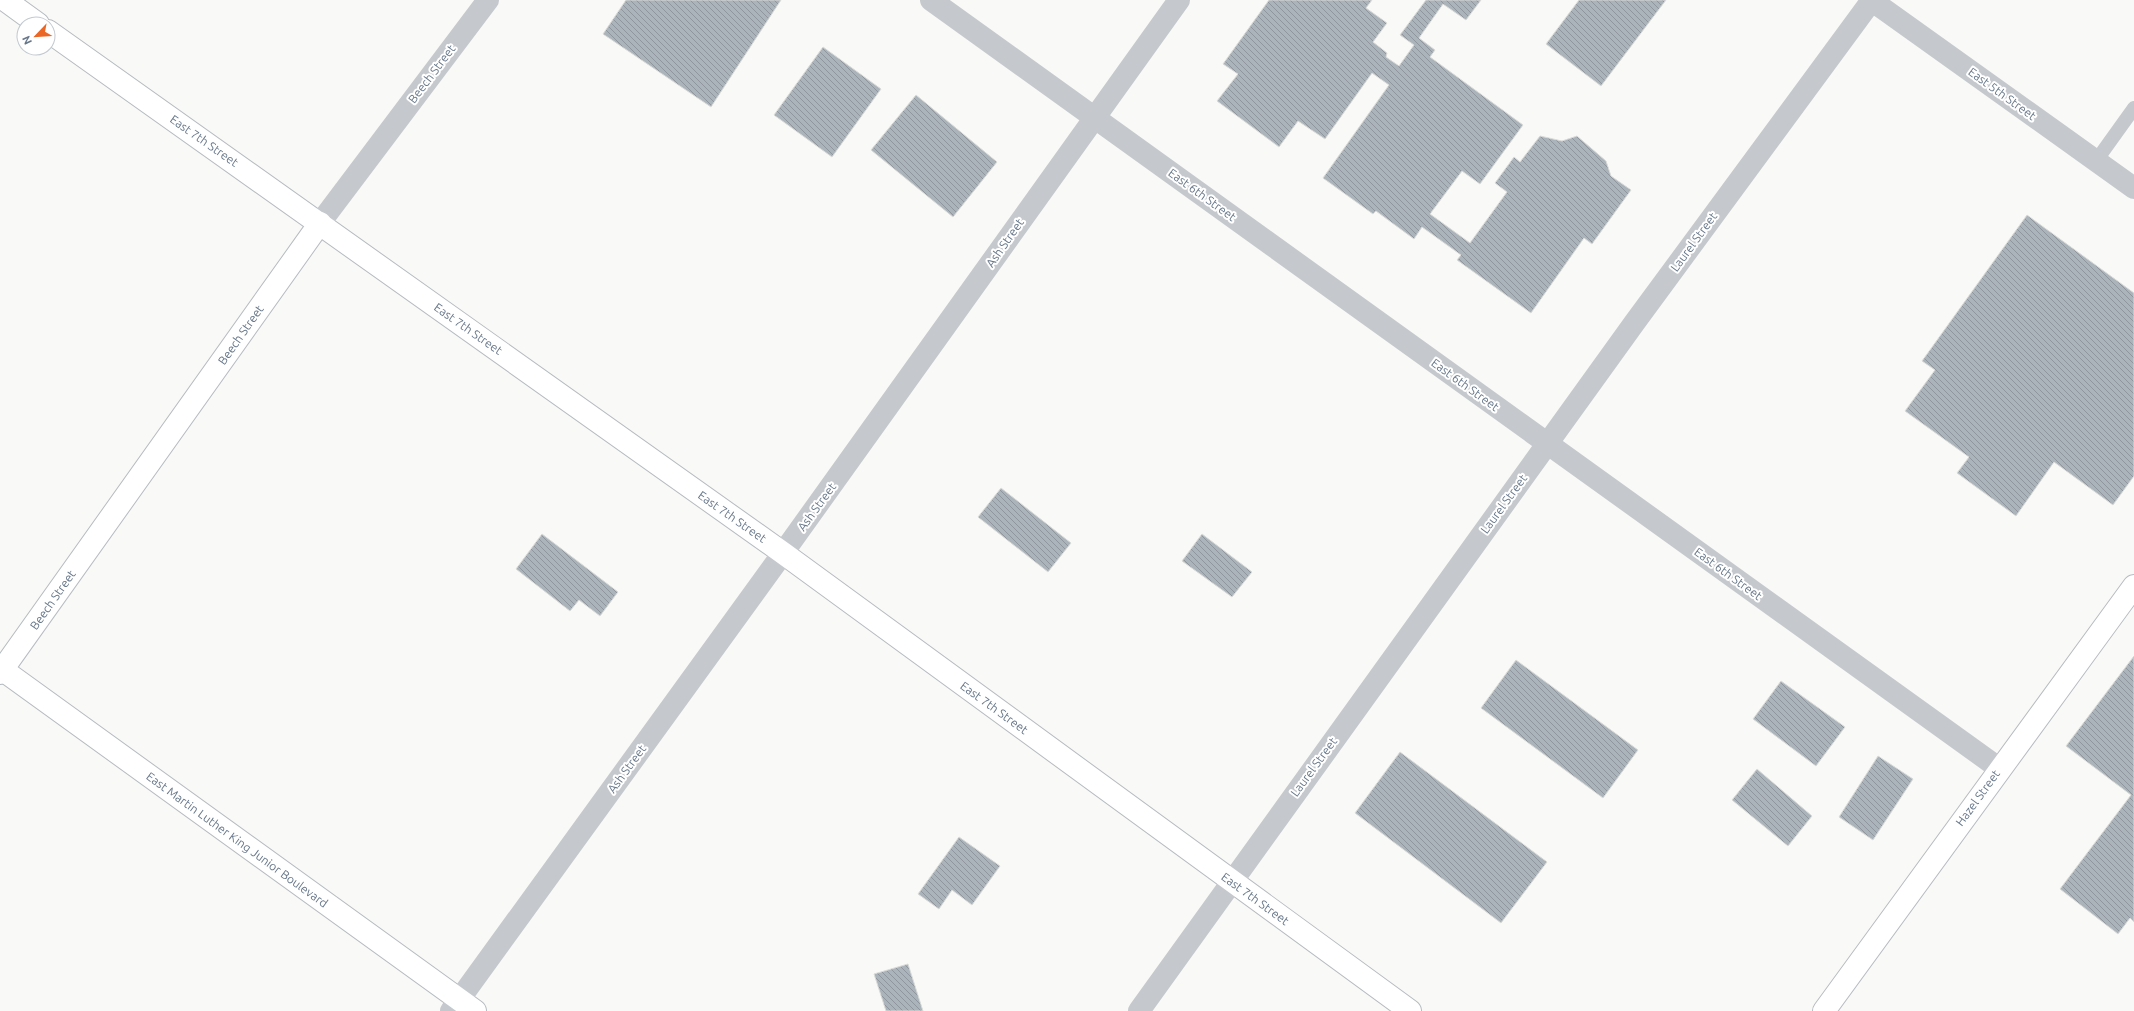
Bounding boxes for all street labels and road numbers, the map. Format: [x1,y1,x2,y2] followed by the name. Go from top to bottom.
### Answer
[405,42,458,105] street label: Beech Street
[1966,65,2039,123] street label: East 5th Street
[168,112,241,169] street label: East 7th Street
[1166,166,1239,224] street label: East 6th Street
[1668,209,1720,274] street label: Laurel Street
[983,216,1026,269] street label: Ash Street
[432,300,505,357] street label: East 7th Street
[215,302,266,367] street label: Beech Street
[1429,356,1502,414] street label: East 6th Street
[1478,471,1530,536] street label: Laurel Street
[795,480,839,533] street label: Ash Street
[696,488,769,545] street label: East 7th Street
[1692,545,1765,603] street label: East 6th Street
[27,567,78,632] street label: Beech Street
[958,679,1031,737] street label: East 7th Street
[1288,734,1340,799] street label: Laurel Street
[605,742,649,795] street label: Ash Street
[1953,767,2002,828] street label: Hazel Street
[144,769,331,910] street label: East Martin Luther King Junior Boulevard
[1219,870,1292,928] street label: East 7th Street

